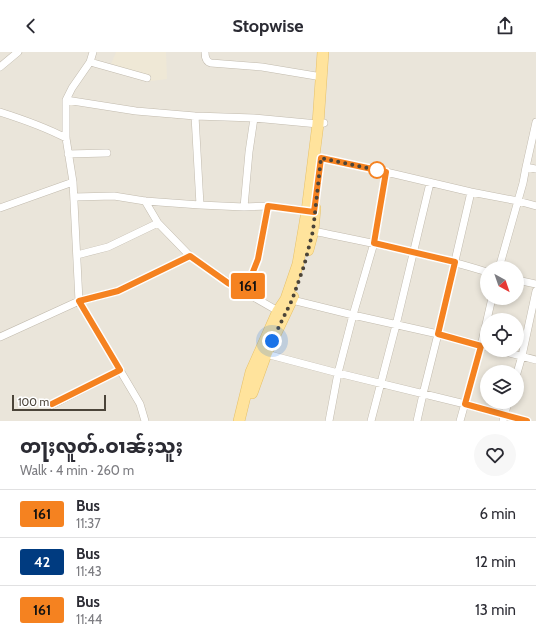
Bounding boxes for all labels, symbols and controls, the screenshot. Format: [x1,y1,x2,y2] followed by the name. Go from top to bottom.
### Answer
[20,15,42,37] icon: back
[232,15,304,37] text: Stopwise
[494,15,516,37] icon: share
[368,161,386,179] unlabelled marker
[480,261,524,305] north arrow
[480,261,524,409] map controls
[225,273,271,299] line badge: 161
[239,277,257,295] text: 161
[480,313,524,357] button: locate
[262,331,282,351] your location
[480,365,524,409] button: layers
[12,393,106,412] scale bar
[18,395,49,409] text: 100 m
[474,434,516,476] button: heart
[20,435,183,458] text: တႃႈလူတ်ႉဝၢၼ်ႈသူႈ
[20,462,134,478] text: Walk · 4 min · 260 m
[76,497,100,515] text: Bus
[33,505,51,523] text: 161
[479,505,516,523] text: 6 min
[76,515,101,531] text: 11:37
[76,545,100,563] text: Bus
[34,553,50,571] text: 42
[475,553,516,571] text: 12 min
[76,563,102,579] text: 11:43
[76,593,100,611] text: Bus
[33,601,51,619] text: 161
[475,601,516,619] text: 13 min
[76,611,102,627] text: 11:44

